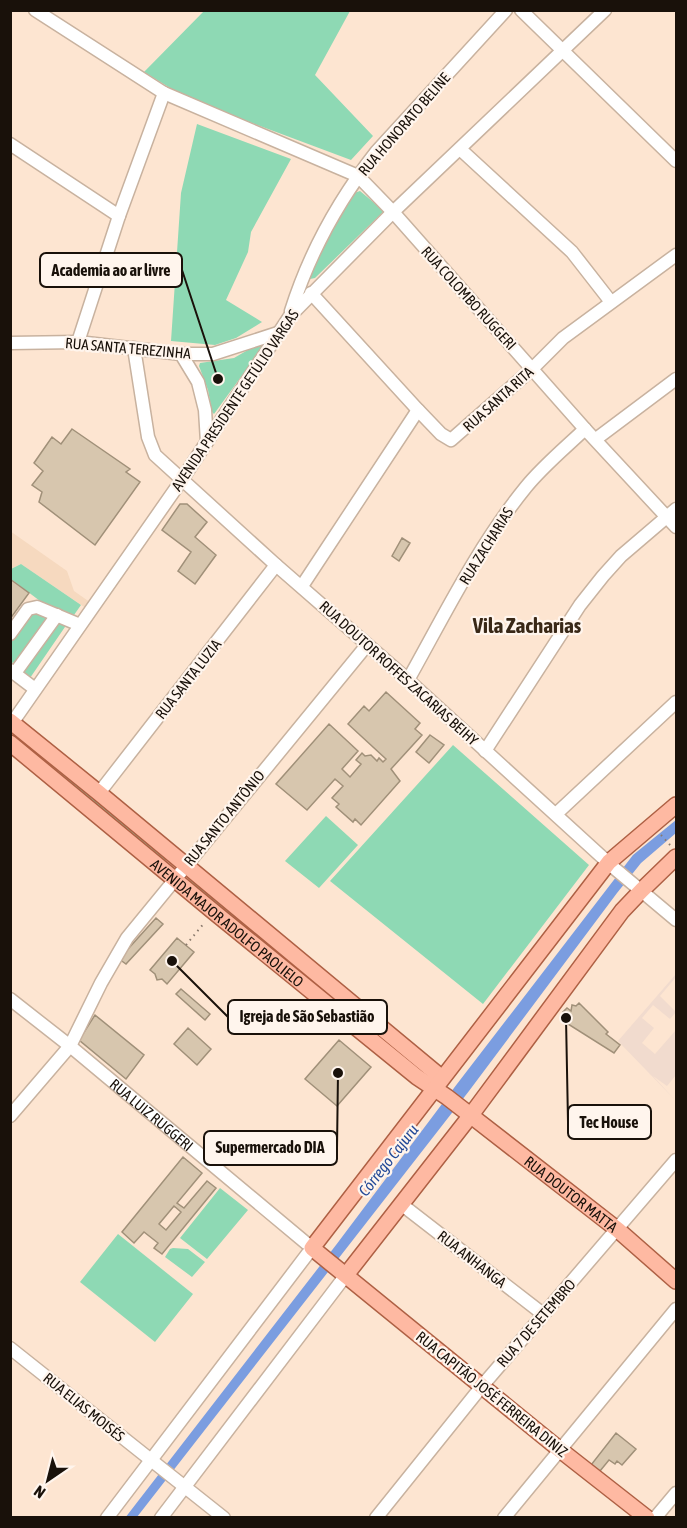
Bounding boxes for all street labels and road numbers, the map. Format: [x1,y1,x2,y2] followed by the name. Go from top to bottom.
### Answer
[355,69,454,179] street label: RUA HONORATO BELINE
[418,243,520,353] street label: RUA COLOMBO RUGGERI
[168,306,302,494] street label: AVENIDA PRESIDENTE GETÚLIO VARGAS
[64,334,192,362] street label: RUA SANTA TEREZINHA
[459,363,537,435] street label: RUA SANTA RITA
[456,504,516,588] street label: RUA ZACHARIAS
[316,597,482,749] street label: RUA DOUTOR ROFFES ZACARIAS BEIHY
[152,635,225,722] street label: RUA SANTA LUZIA
[180,767,268,869] street label: RUA SANTO ANTÔNIO
[148,855,307,990] street label: AVENIDA MAJOR ADOLFO PAOLIELO
[107,1075,197,1154] street label: RUA LUIZ RUGGERI
[521,1152,622,1236] street label: RUA DOUTOR MATTA
[434,1227,510,1291] street label: RUA ANHANGA
[493,1275,579,1370] street label: RUA 7 DE SETEMBRO
[413,1328,571,1460] street label: RUA CAPITÃO JOSÉ FERREIRA DINIZ
[40,1369,128,1445] street label: RUA ELIAS MOISÉS

